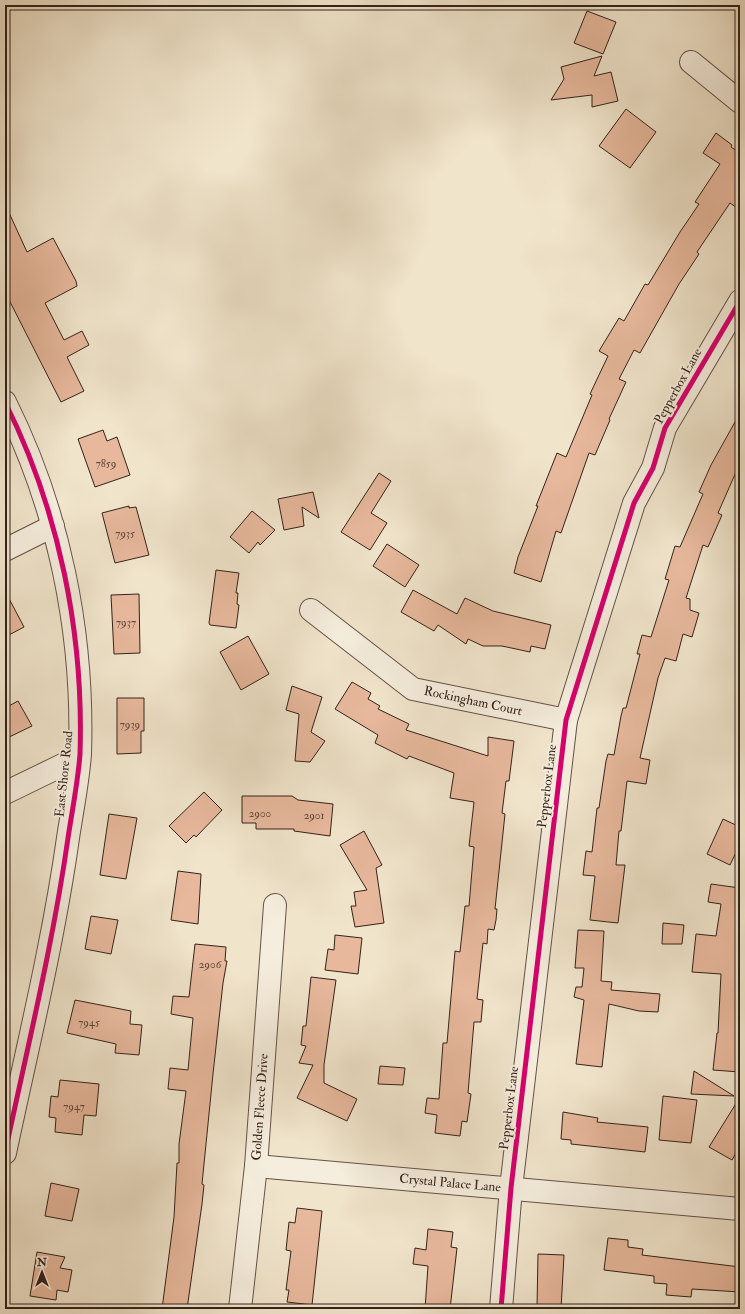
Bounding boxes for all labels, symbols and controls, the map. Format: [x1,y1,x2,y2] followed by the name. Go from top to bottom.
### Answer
[651,345,707,427] street label: Pepperbox Lane
[96,457,116,470] house number: 7859
[115,527,135,540] house number: 7935
[116,616,136,629] house number: 7937
[422,683,524,719] street label: Rockingham Court
[120,718,140,731] house number: 7939
[52,730,77,818] street label: East Shore Road
[534,743,561,829] street label: Pepperbox Lane
[249,807,272,820] house number: 2900
[304,809,324,822] house number: 2901
[199,958,223,971] house number: 2906
[78,1016,100,1029] house number: 7945
[248,1052,272,1161] street label: Golden Fleece Drive
[496,1065,523,1151] street label: Pepperbox Lane
[63,1100,85,1113] house number: 7947
[399,1171,502,1196] street label: Crystal Palace Lane
[22,1252,62,1292] north arrow
[36,1256,48,1269] text: N

